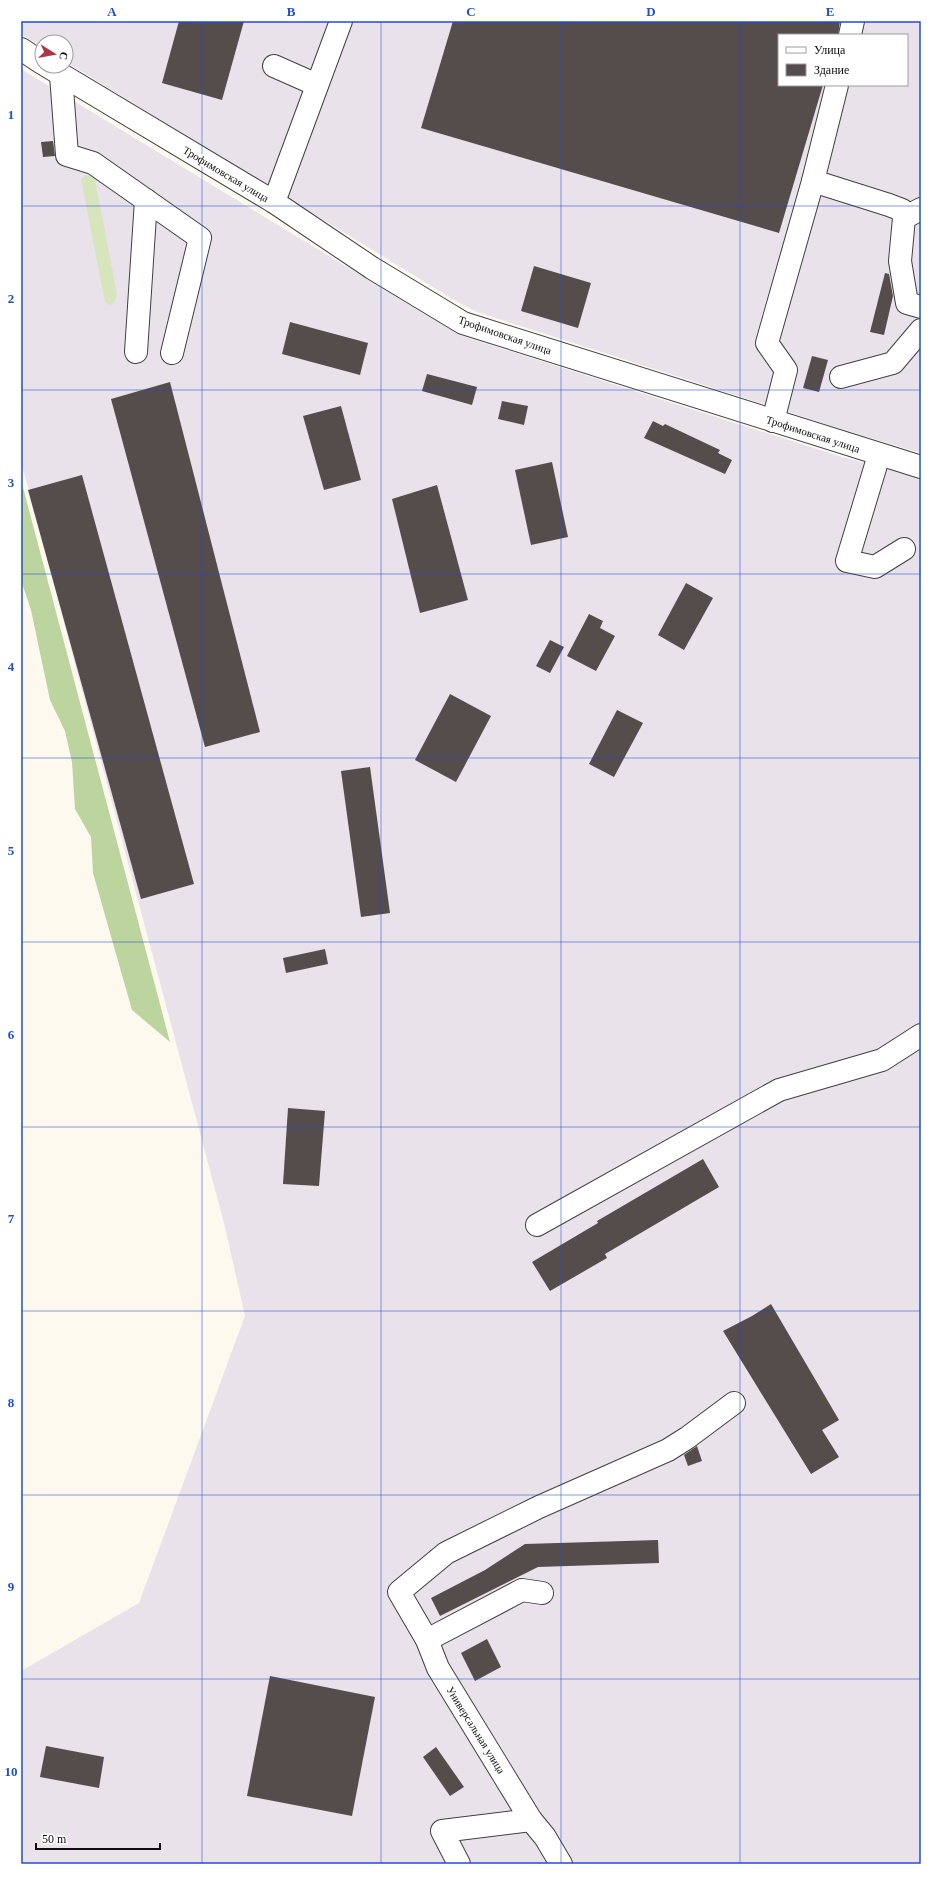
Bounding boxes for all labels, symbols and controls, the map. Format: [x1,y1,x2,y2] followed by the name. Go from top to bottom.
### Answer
[107,4,117,19] text: A
[287,4,296,19] text: B
[466,4,476,19] text: C
[646,4,656,19] text: D
[826,4,834,19] text: E
[34,34,74,74] north arrow
[778,34,908,86] legend
[814,43,846,57] text: Улица
[57,51,70,61] text: С
[814,63,849,77] text: Здание
[8,107,14,122] text: 1
[181,144,271,204] street label: Трофимовская улица
[8,291,14,306] text: 2
[457,313,553,357] street label: Трофимовская улица
[765,413,861,455] street label: Трофимовская улица
[8,475,15,490] text: 3
[8,659,15,674] text: 4
[8,843,15,858] text: 5
[8,1027,15,1042] text: 6
[8,1211,15,1226] text: 7
[8,1395,15,1410] text: 8
[8,1579,15,1594] text: 9
[444,1684,508,1776] street label: Универсальная улица
[5,1764,18,1779] text: 10
[36,1825,160,1851] scale bar
[42,1832,67,1846] text: 50 m

